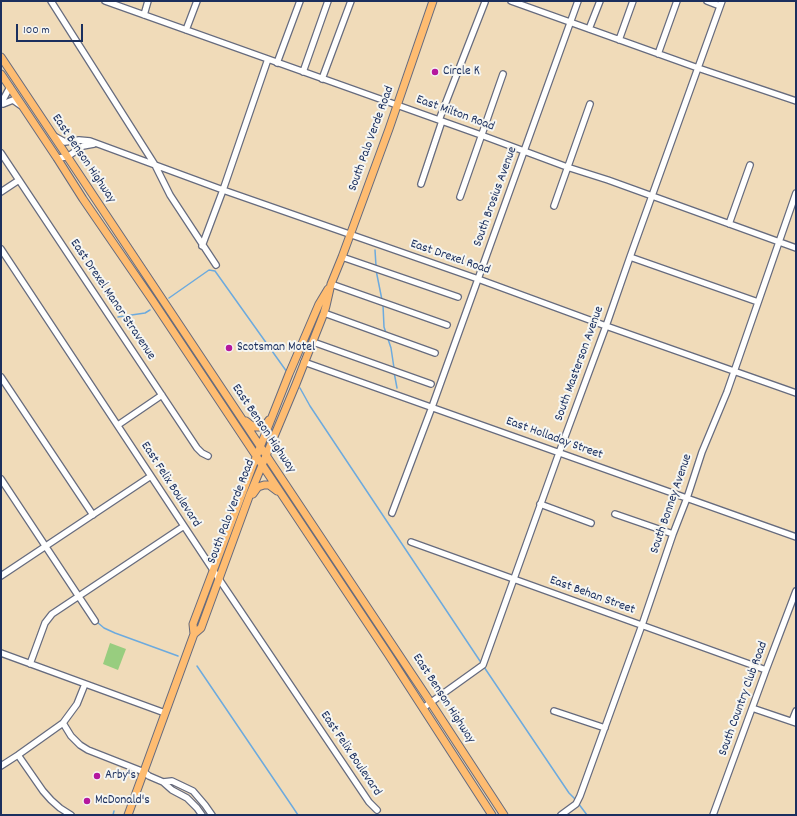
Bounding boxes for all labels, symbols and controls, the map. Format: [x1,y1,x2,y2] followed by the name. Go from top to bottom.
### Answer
[18,16,85,42] scale bar
[23,22,50,39] text: 100 m
[443,64,480,80] place label: Circle K
[430,67,440,77] marker: Circle K
[346,84,398,194] street label: South Palo Verde Road
[414,93,496,135] street label: East Milton Road
[48,112,118,206] street label: East Benson Highway
[471,145,521,249] street label: South Brosius Avenue
[66,237,158,363] street label: East Drexel Manor Stravenue
[408,237,492,279] street label: East Drexel Road
[552,304,608,424] street label: South Masterson Avenue
[237,340,315,356] place label: Scotsman Motel
[224,343,234,353] marker: Scotsman Motel
[228,382,298,476] street label: East Benson Highway
[503,414,605,464] street label: East Holladay Street
[137,439,203,531] street label: East Felix Boulevard
[648,452,696,556] street label: South Bonney Avenue
[205,458,259,566] street label: South Palo Verde Road
[547,573,637,619] street label: East Behan Street
[716,640,772,758] street label: South Country Club Road
[408,651,478,747] street label: East Benson Highway
[316,709,384,799] street label: East Felix Boulevard
[105,768,136,784] place label: Arby's
[92,771,102,781] marker: Arby's
[95,793,150,809] place label: McDonald's
[82,796,92,806] marker: McDonald's

